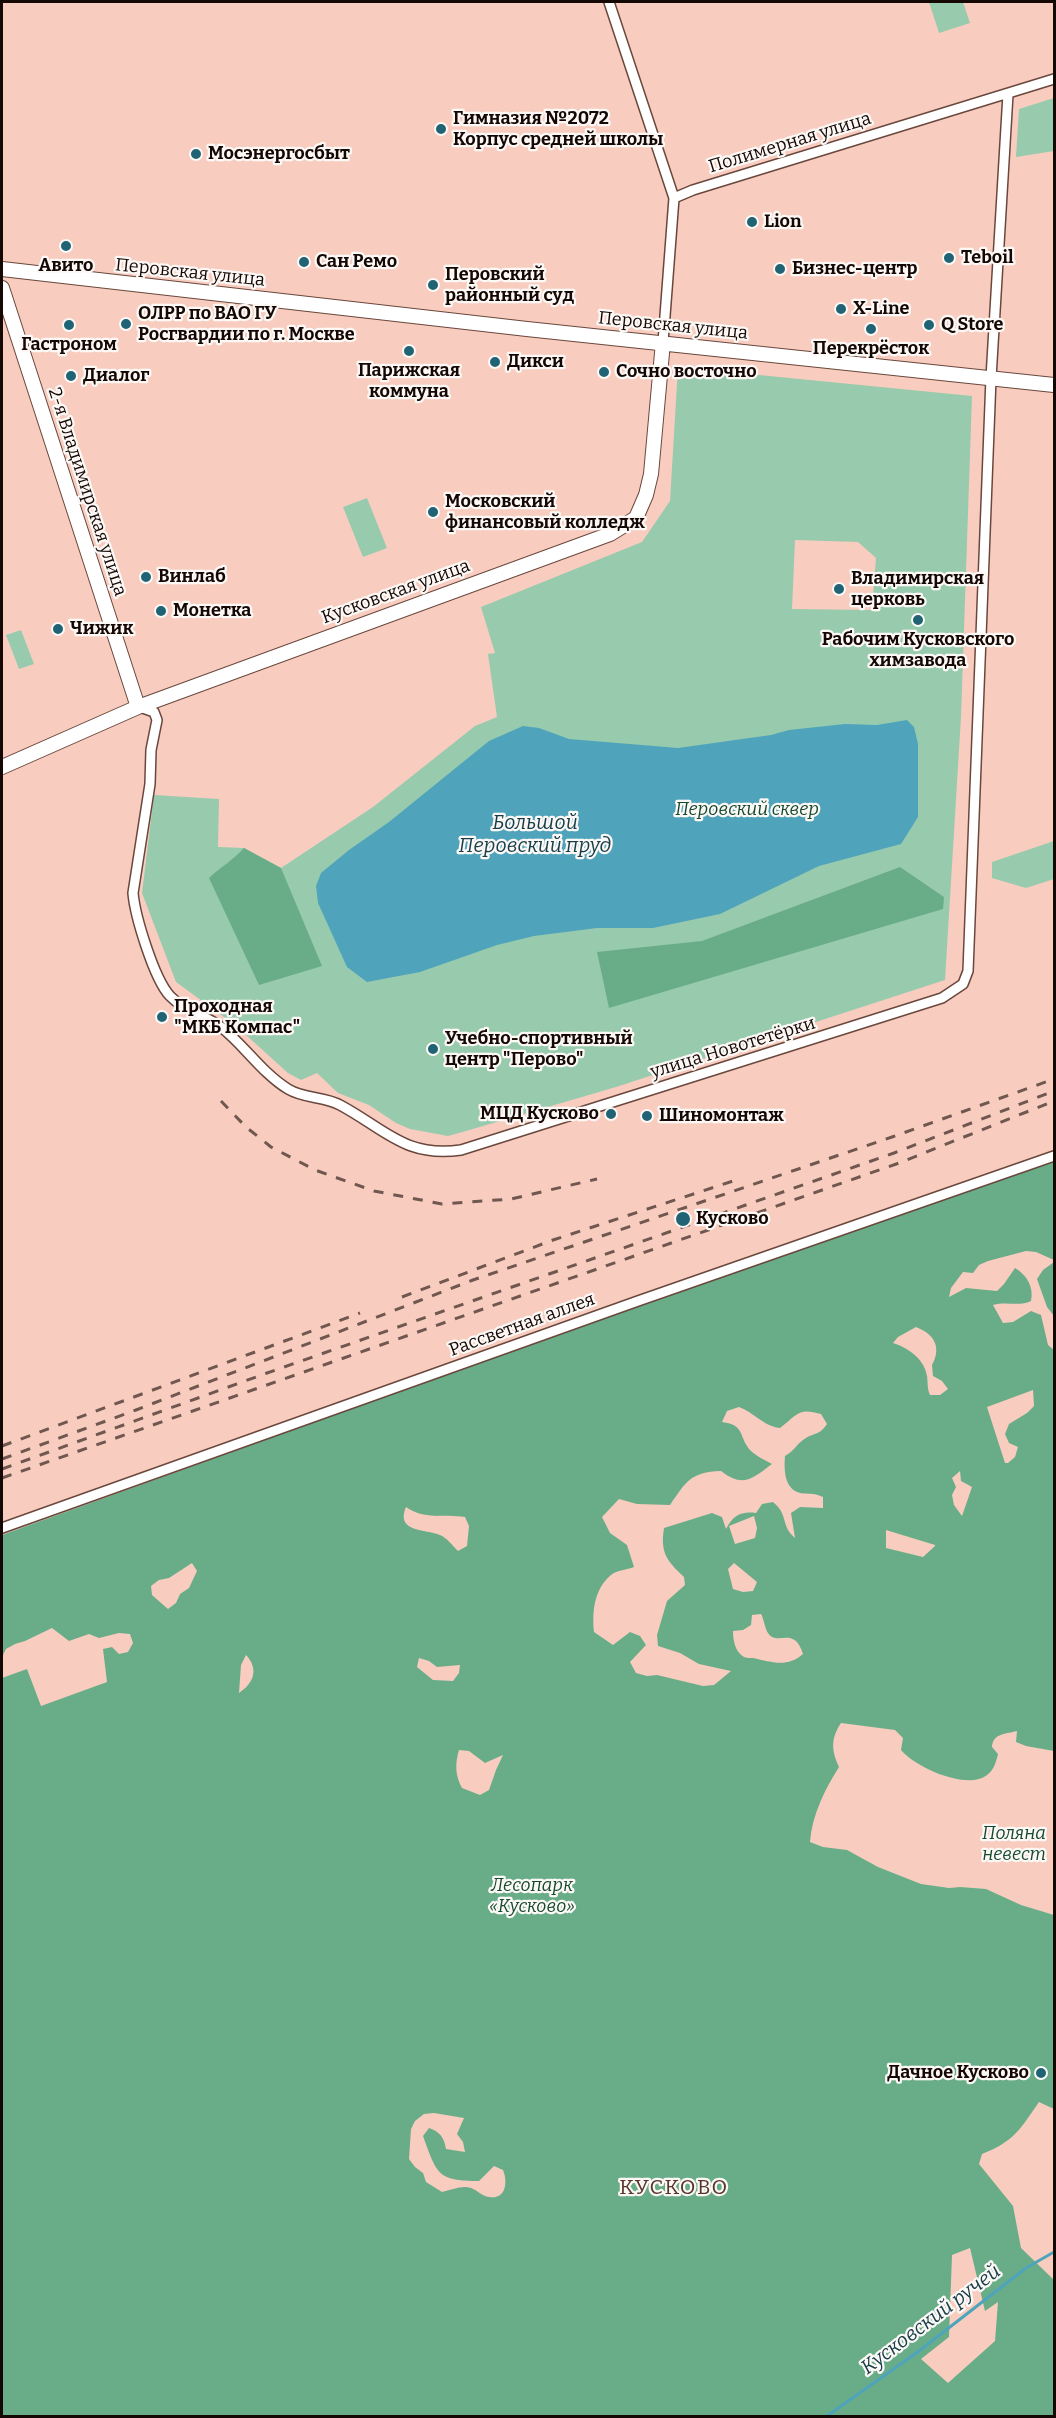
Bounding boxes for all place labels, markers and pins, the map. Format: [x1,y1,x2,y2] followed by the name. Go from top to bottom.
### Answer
[453,108,663,150] place label: Гимназия №2072 Корпус средней школы
[434,122,448,136] marker: Гимназия №2072 Корпус средней школы
[208,143,350,165] place label: Мосэнергосбыт
[189,147,203,161] marker: Мосэнергосбыт
[764,211,802,233] place label: Lion
[745,215,759,229] marker: Lion
[59,239,73,253] marker: Авито
[961,247,1013,269] place label: Teboil
[316,251,397,273] place label: Сан Ремо
[942,251,956,265] marker: Teboil
[39,255,93,277] place label: Авито
[297,255,311,269] marker: Сан Ремо
[792,258,917,280] place label: Бизнес-центр
[773,262,787,276] marker: Бизнес-центр
[445,264,574,306] place label: Перовский районный суд
[426,278,440,292] marker: Перовский районный суд
[853,298,909,320] place label: X-Line
[834,302,848,316] marker: X-Line
[138,303,355,346] place label: ОЛРР по ВАО ГУ Росгвардии по г. Москве
[941,314,1003,336] place label: Q Store
[119,317,133,331] marker: ОЛРР по ВАО ГУ Росгвардии по г. Москве
[62,318,76,332] marker: Гастроном
[922,318,936,332] marker: Q Store
[864,322,878,336] marker: Перекрёсток
[21,334,117,356] place label: Гастроном
[813,338,929,360] place label: Перекрёсток
[402,344,416,358] marker: Парижская коммуна
[507,351,564,373] place label: Дикси
[488,355,502,369] marker: Дикси
[358,360,460,403] place label: Парижская коммуна
[616,361,757,383] place label: Сочно восточно
[83,365,149,387] place label: Диалог
[597,365,611,379] marker: Сочно восточно
[64,369,78,383] marker: Диалог
[445,491,645,534] place label: Московский финансовый колледж
[426,505,440,519] marker: Московский финансовый колледж
[158,566,226,588] place label: Винлаб
[851,568,984,610] place label: Владимирская церковь
[139,570,153,584] marker: Винлаб
[832,582,846,596] marker: Владимирская церковь
[173,600,251,622] place label: Монетка
[154,604,168,618] marker: Монетка
[911,613,925,627] marker: Рабочим Кусковского химзавода
[70,618,133,640] place label: Чижик
[51,622,65,636] marker: Чижик
[822,629,1014,672] place label: Рабочим Кусковского химзавода
[174,996,300,1038] place label: Проходная "МКБ Компас"
[155,1010,169,1024] marker: Проходная "МКБ Компас"
[445,1028,633,1070] place label: Учебно-спортивный центр "Перово"
[426,1042,440,1056] marker: Учебно-спортивный центр "Перово"
[480,1103,599,1125] place label: МЦД Кусково
[659,1105,784,1127] place label: Шиномонтаж
[604,1107,618,1121] marker: МЦД Кусково
[640,1109,654,1123] marker: Шиномонтаж
[696,1208,769,1230] place label: Кусково
[674,1210,692,1228] marker: Кусково
[887,2062,1029,2084] place label: Дачное Кусково
[1034,2066,1048,2080] marker: Дачное Кусково

